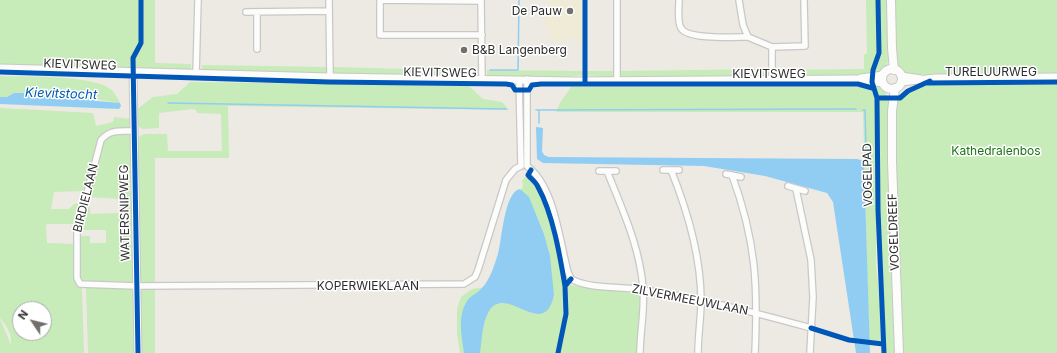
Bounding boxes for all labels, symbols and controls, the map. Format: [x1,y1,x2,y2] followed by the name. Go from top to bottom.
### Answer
[512,4,562,18] place label: De Pauw
[565,6,575,16] marker: De Pauw
[472,43,567,57] place label: B&B Langenberg
[459,45,469,55] marker: B&B Langenberg
[43,57,117,73] street label: KIEVITSWEG
[403,65,477,81] street label: KIEVITSWEG
[945,65,1037,79] street label: TURELUURWEG
[732,67,806,81] street label: KIEVITSWEG
[25,85,97,103] water label: Kievitstocht
[860,143,876,207] street label: VOGELPAD
[951,144,1041,158] park label: Kathedralenbos
[70,162,102,234] street label: BIRDIELAAN
[117,165,133,261] street label: WATERSNIPWEG
[885,193,903,271] street label: VOGELDREEF
[317,279,419,293] street label: KOPERWIEKLAAN
[630,282,750,318] street label: ZILVERMEEUWLAAN
[12,301,52,341] north arrow
[15,307,31,322] text: N

